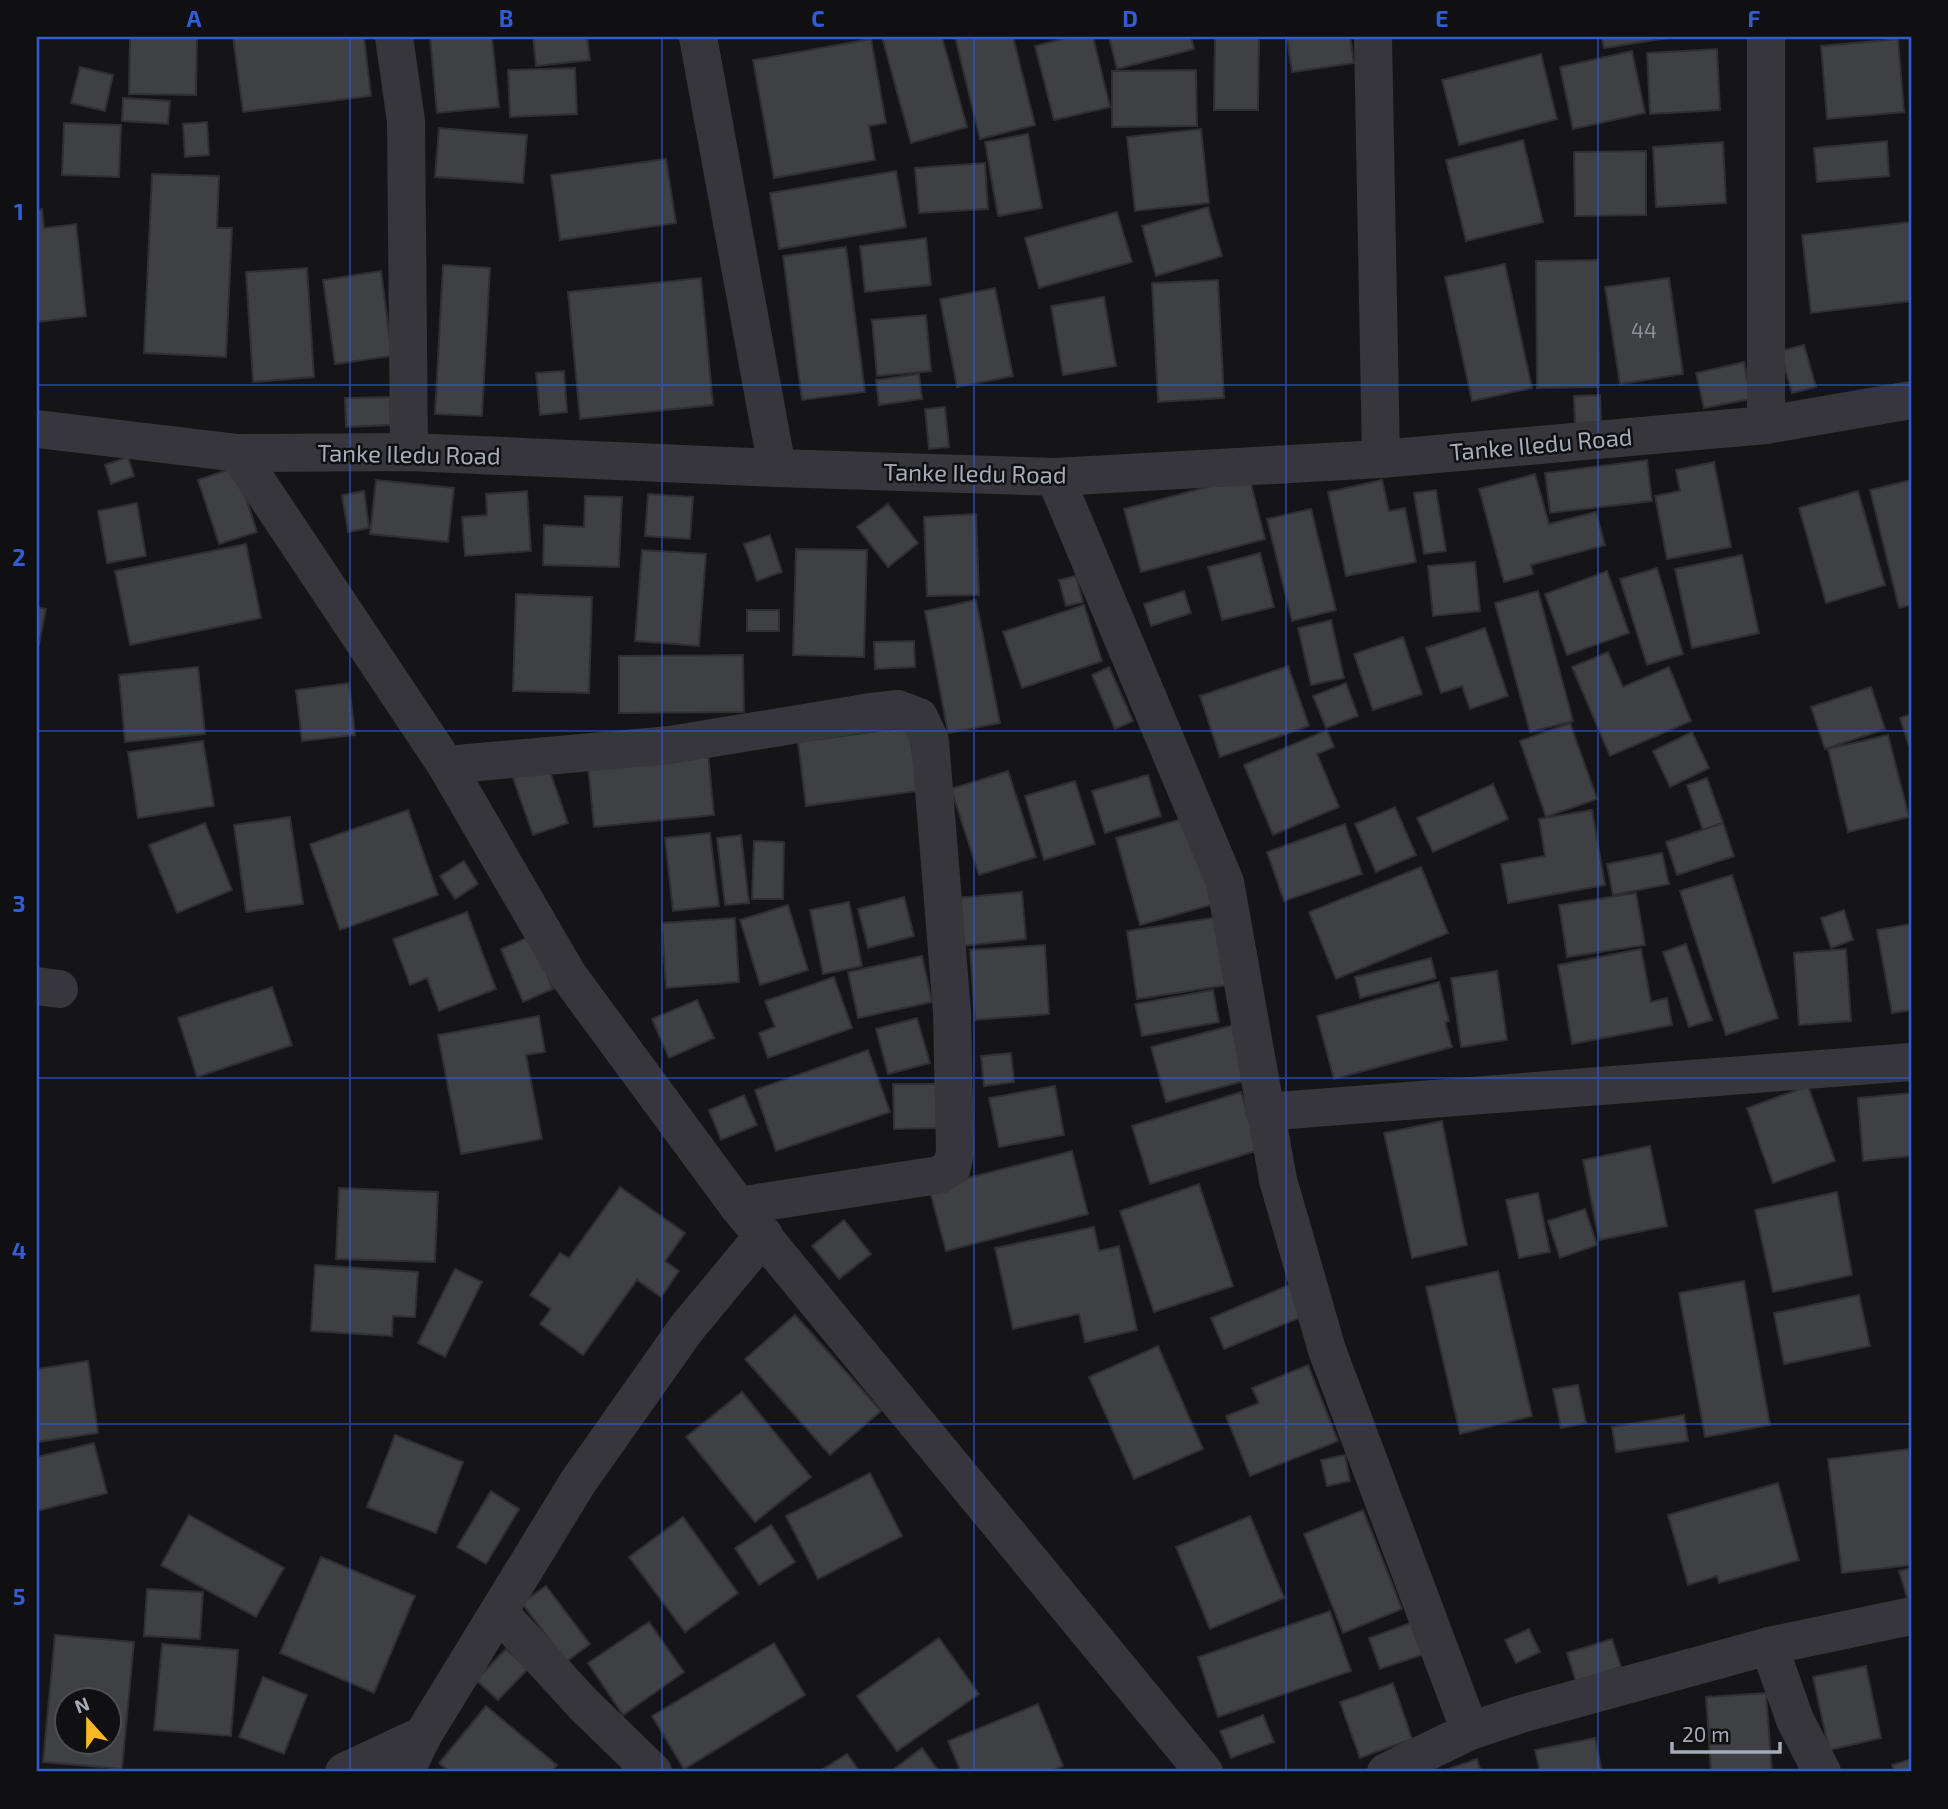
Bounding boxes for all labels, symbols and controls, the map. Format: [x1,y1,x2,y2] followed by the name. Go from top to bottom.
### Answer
[186,4,202,32] text: A
[499,4,513,32] text: B
[811,4,825,32] text: C
[1122,4,1138,32] text: D
[1435,4,1449,32] text: E
[1748,4,1761,32] text: F
[14,197,24,225] text: 1
[1631,317,1657,342] house number: 44
[1448,421,1633,466] street label: Tanke Iledu Road
[317,437,501,470] street label: Tanke Iledu Road
[883,456,1067,489] street label: Tanke Iledu Road
[12,543,26,571] text: 2
[12,889,26,917] text: 3
[12,1236,26,1264] text: 4
[13,1582,25,1610] text: 5
[52,1686,122,1756] north arrow
[71,1691,92,1718] text: N
[1672,1711,1780,1755] scale bar
[1682,1721,1730,1746] text: 20 m

